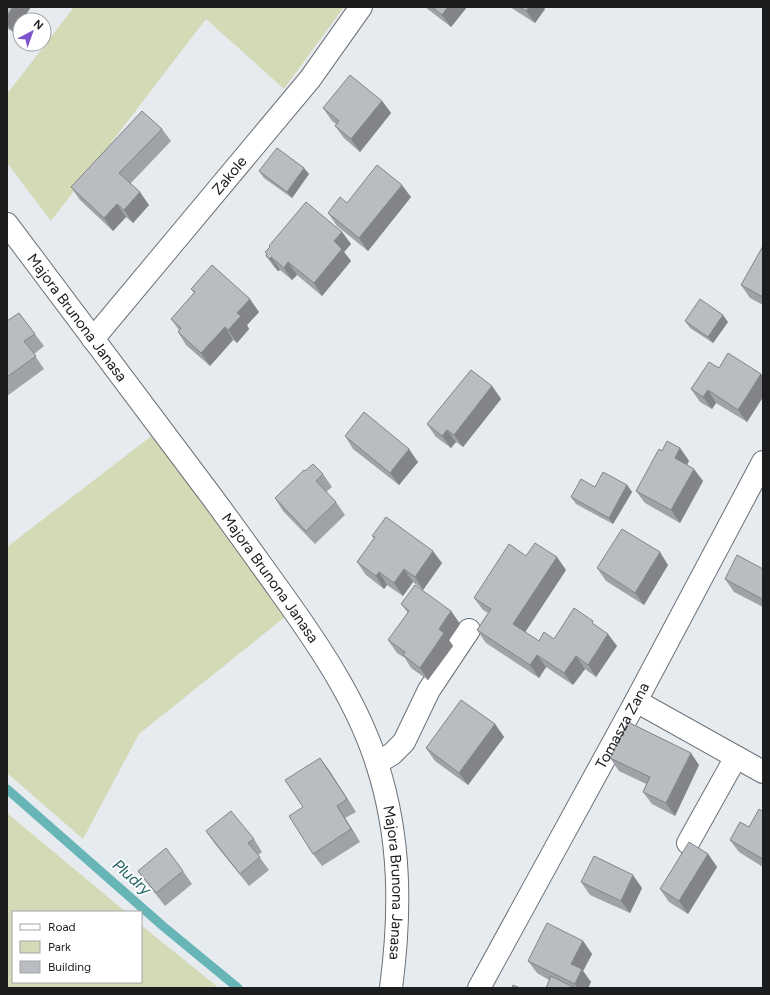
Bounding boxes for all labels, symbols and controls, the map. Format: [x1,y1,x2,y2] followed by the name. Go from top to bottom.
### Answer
[12,12,52,52] north arrow
[31,17,46,33] text: N
[208,153,251,198] street label: Zakole
[23,250,131,385] street label: Majora Brunona Janasa
[218,509,322,646] street label: Majora Brunona Janasa
[592,679,653,772] street label: Tomasza Zana
[379,804,406,961] street label: Majora Brunona Janasa
[109,855,156,899] water label: Pludry
[12,911,142,983] legend
[48,920,76,934] text: Road
[48,940,71,954] text: Park
[48,960,91,974] text: Building

